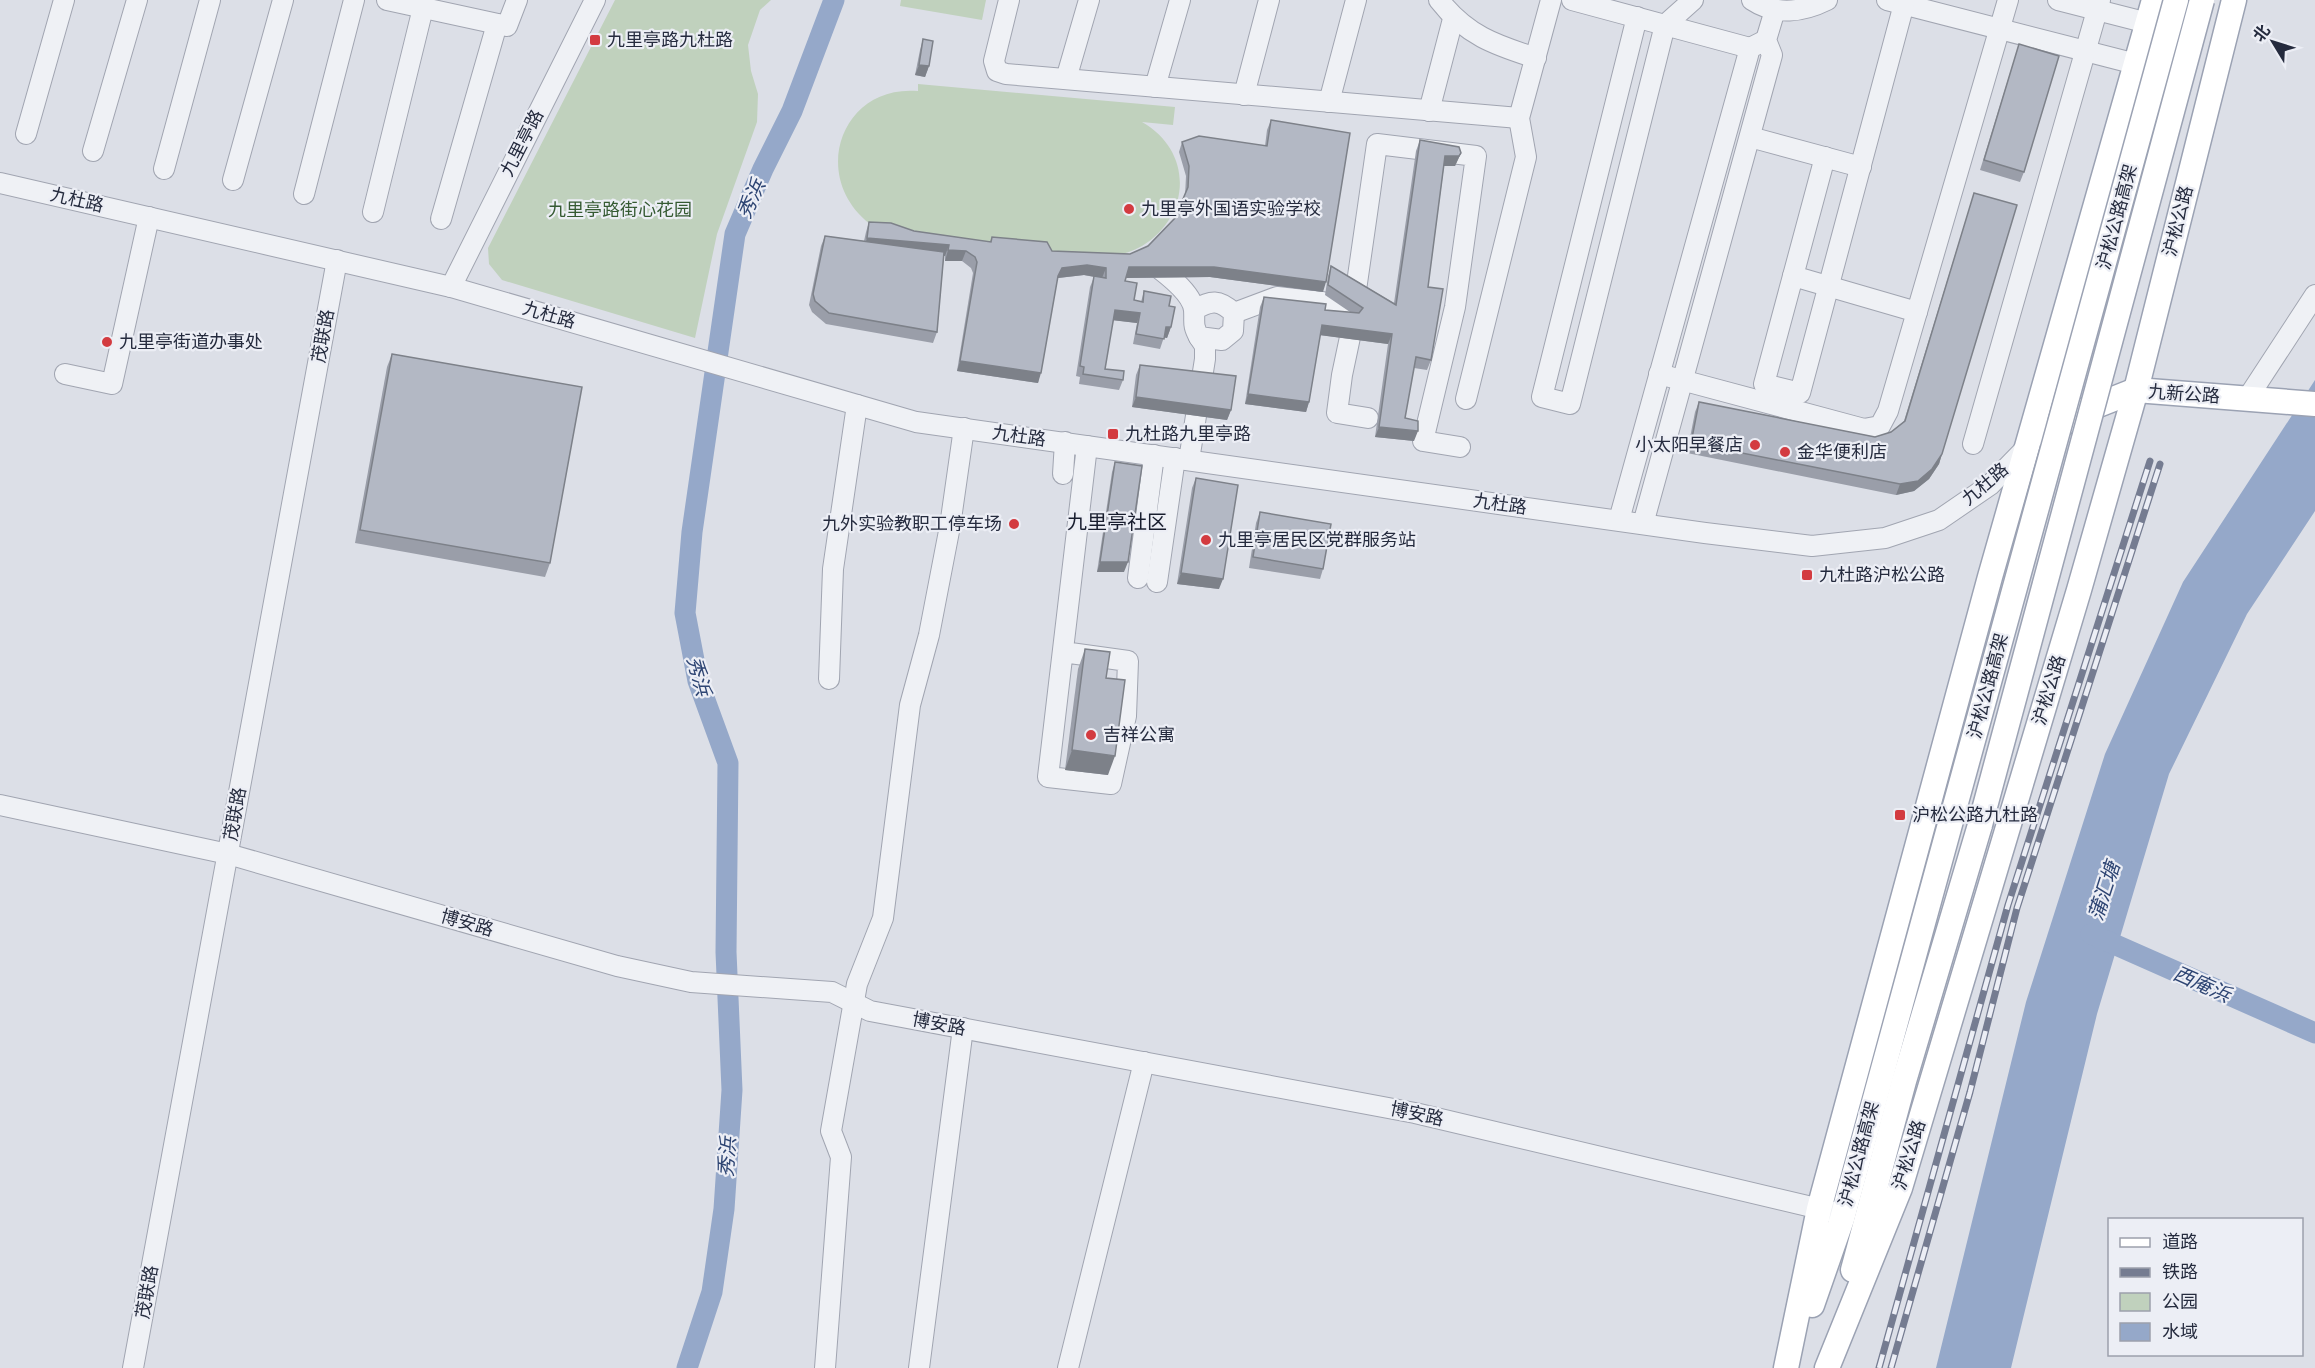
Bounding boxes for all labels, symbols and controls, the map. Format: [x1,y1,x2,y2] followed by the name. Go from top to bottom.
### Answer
[2243,12,2303,72] north arrow
[2249,21,2274,45] text: 北
[607,29,733,51] place label: 九里亭路九杜路
[588,33,602,47] marker: 九里亭路九杜路
[496,106,548,180] street label: 九里亭路
[2092,162,2142,272] street label: 沪松公路高架
[732,174,771,222] water label: 秀浜
[48,183,106,217] street label: 九杜路
[2159,183,2197,259] street label: 沪松公路
[1141,198,1321,220] place label: 九里亭外国语实验学校
[548,199,692,221] park label: 九里亭路街心花园
[1122,202,1136,216] marker: 九里亭外国语实验学校
[520,297,578,333] street label: 九杜路
[307,308,339,364] street label: 茂联路
[119,331,263,353] place label: 九里亭街道办事处
[100,335,114,349] marker: 九里亭街道办事处
[2147,381,2221,407] street label: 九新公路
[991,421,1047,451] street label: 九杜路
[1125,423,1251,445] place label: 九杜路九里亭路
[1106,427,1120,441] marker: 九杜路九里亭路
[1635,434,1743,456] place label: 小太阳早餐店
[1748,438,1762,452] marker: 小太阳早餐店
[1797,441,1887,463] place label: 金华便利店
[1778,445,1792,459] marker: 金华便利店
[1957,458,2013,510] street label: 九杜路
[1472,489,1528,519] street label: 九杜路
[1067,510,1167,534] district label: 九里亭社区
[822,513,1002,535] place label: 九外实验教职工停车场
[1007,517,1021,531] marker: 九外实验教职工停车场
[1218,529,1416,551] place label: 九里亭居民区党群服务站
[1199,533,1213,547] marker: 九里亭居民区党群服务站
[1819,564,1945,586] place label: 九杜路沪松公路
[1800,568,1814,582] marker: 九杜路沪松公路
[1963,631,2013,741] street label: 沪松公路高架
[2028,652,2070,728] street label: 沪松公路
[682,654,716,700] water label: 秀浜
[1103,724,1175,746] place label: 吉祥公寓
[1084,728,1098,742] marker: 吉祥公寓
[219,786,251,842] street label: 茂联路
[1912,804,2038,826] place label: 沪松公路九杜路
[1893,808,1907,822] marker: 沪松公路九杜路
[2083,856,2126,923] water label: 蒲汇塘
[438,905,496,941] street label: 博安路
[2170,961,2236,1008] water label: 西庵浜
[910,1008,968,1040] street label: 博安路
[1388,1098,1446,1130] street label: 博安路
[1834,1099,1884,1209] street label: 沪松公路高架
[1888,1117,1930,1193] street label: 沪松公路
[714,1134,741,1178] water label: 秀浜
[2108,1218,2303,1356] legend
[2162,1231,2198,1253] text: 道路
[2162,1261,2198,1283] text: 铁路
[131,1264,163,1320] street label: 茂联路
[2162,1291,2198,1313] text: 公园
[2162,1321,2198,1343] text: 水域

